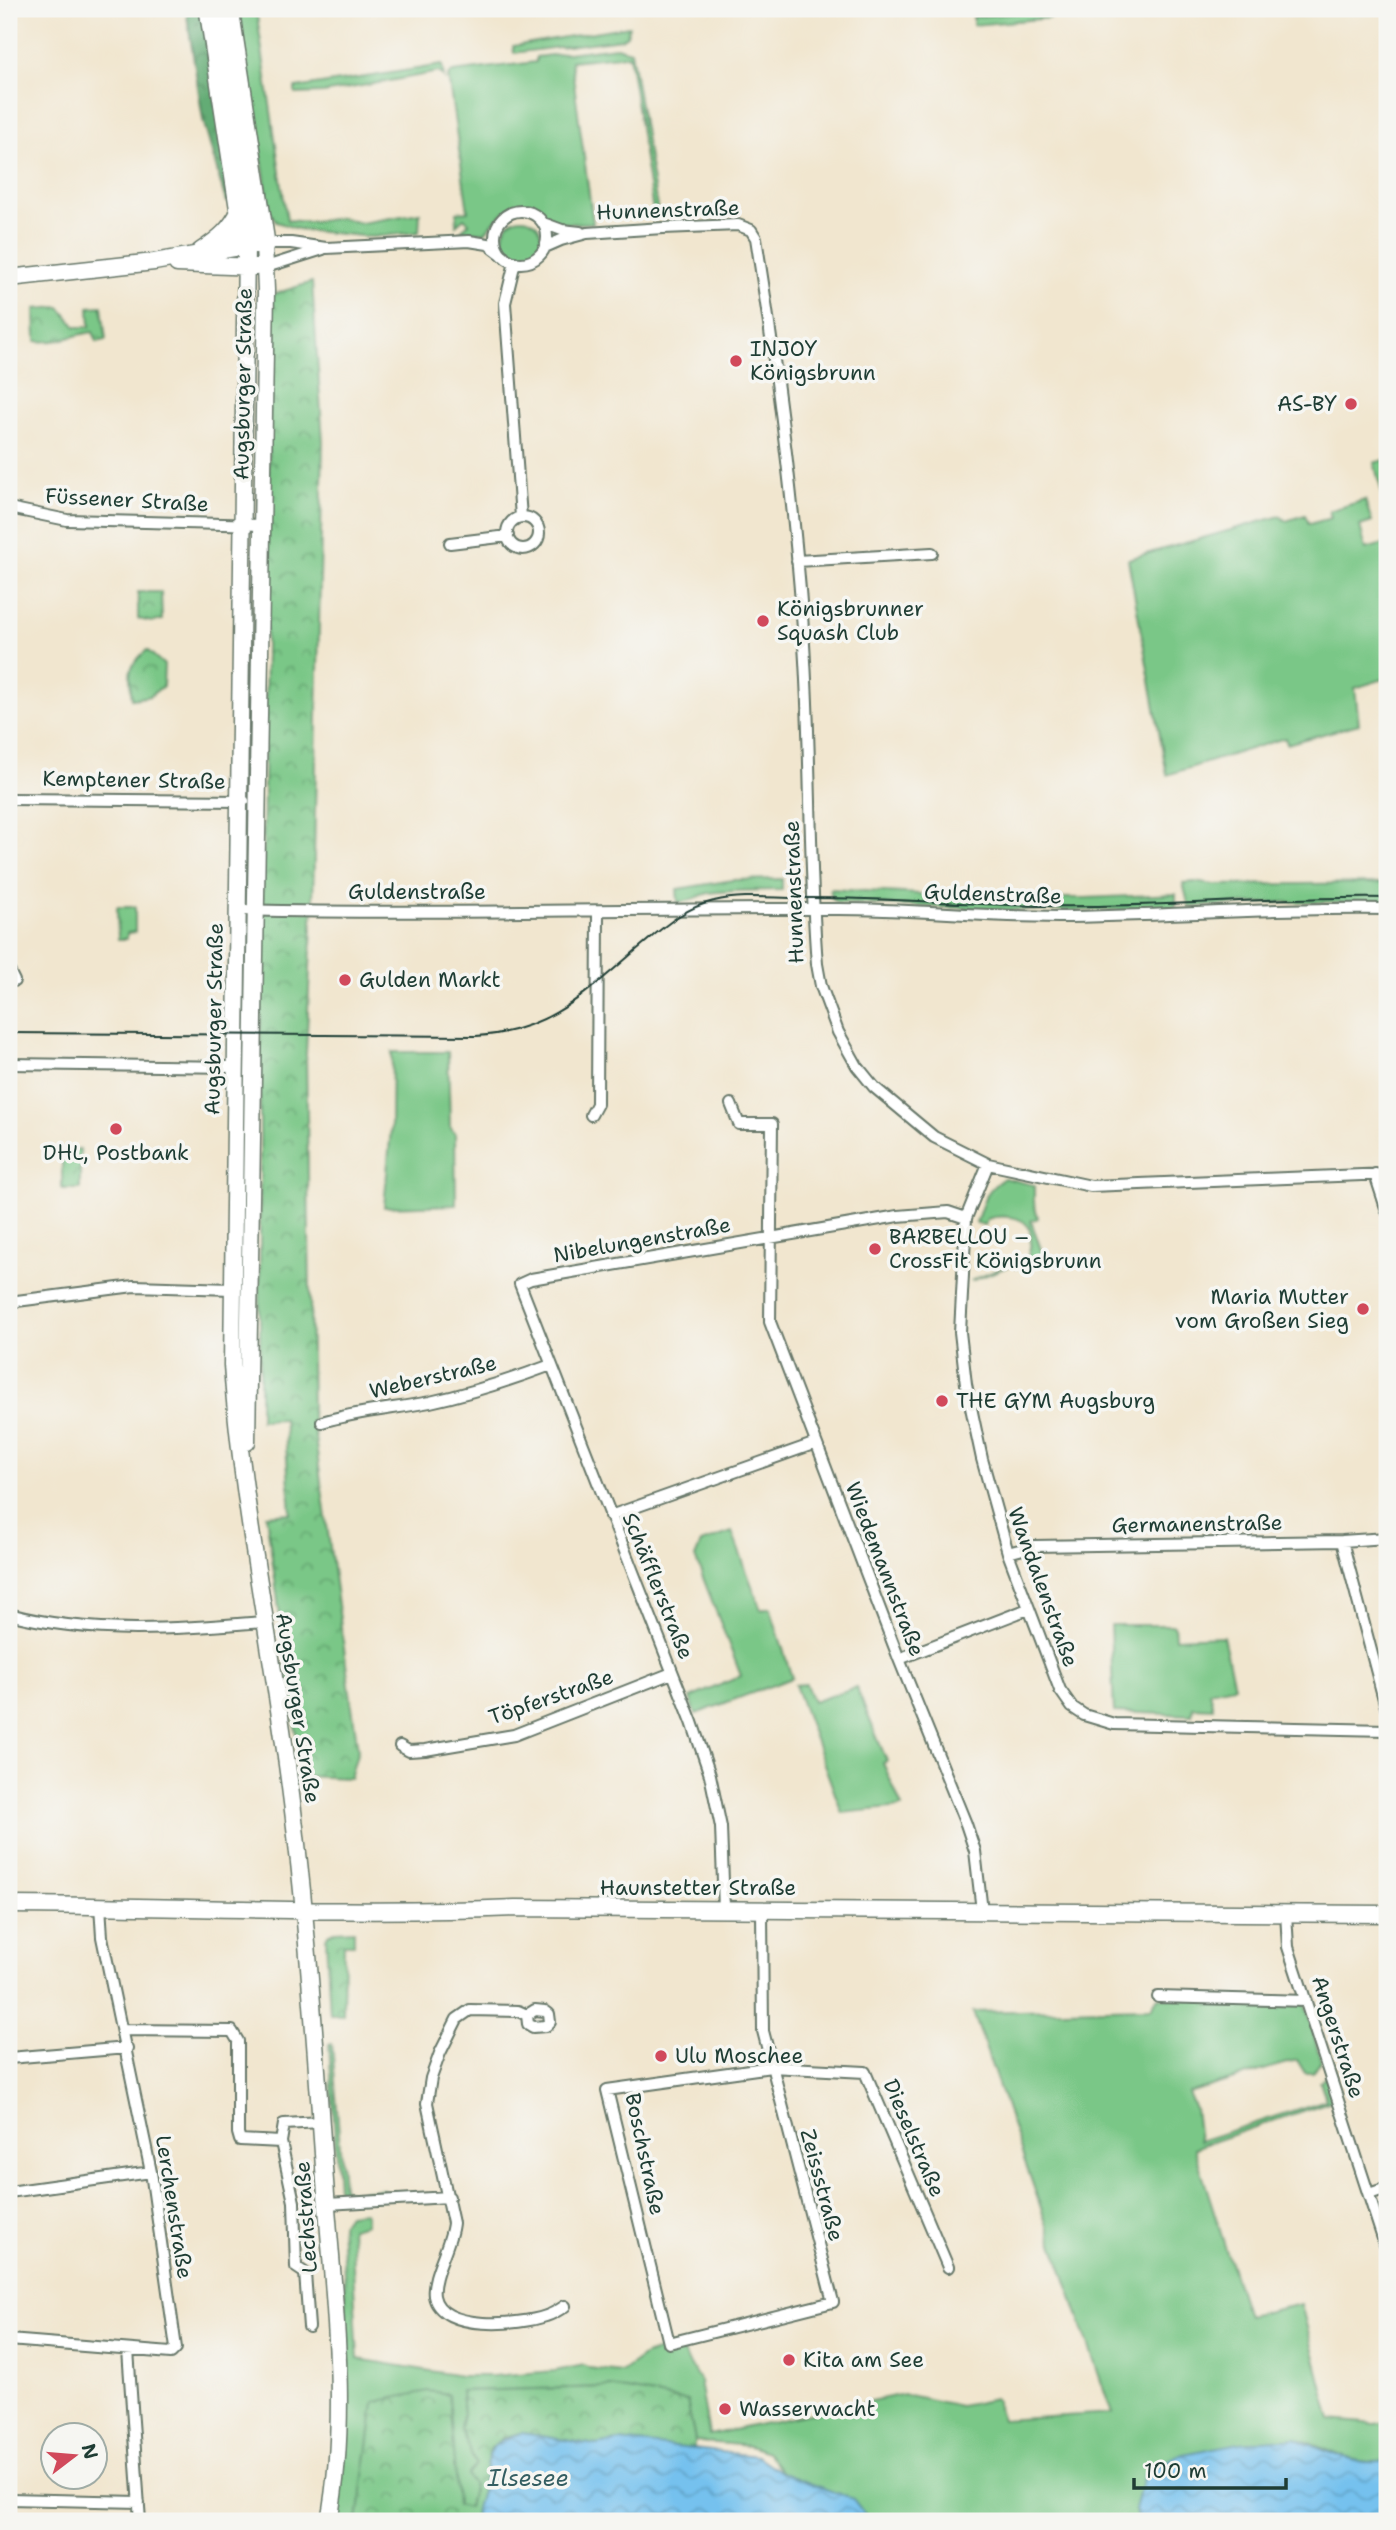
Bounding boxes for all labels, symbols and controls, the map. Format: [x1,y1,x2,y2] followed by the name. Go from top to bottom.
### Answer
[596,194,740,226] street label: Hunnenstraße
[227,288,259,480] street label: Augsburger Straße
[750,335,876,387] place label: INJOY Königsbrunn
[728,353,744,369] marker: INJOY Königsbrunn
[1277,390,1337,418] place label: AS-BY
[1343,396,1359,412] marker: AS-BY
[44,482,210,518] street label: Füssener Straße
[777,595,924,647] place label: Königsbrunner Squash Club
[755,613,771,629] marker: Königsbrunner Squash Club
[42,764,226,796] street label: Kemptener Straße
[778,820,810,964] street label: Hunnenstraße
[348,878,486,906] street label: Guldenstraße
[924,878,1062,910] street label: Guldenstraße
[198,923,230,1115] street label: Augsburger Straße
[359,966,501,994] place label: Gulden Markt
[337,972,353,988] marker: Gulden Markt
[108,1121,124,1137] marker: DHL, Postbank
[43,1139,189,1167] place label: DHL, Postbank
[551,1211,733,1269] street label: Nibelungenstraße
[889,1223,1102,1275] place label: BARBELLOU – CrossFit Königsbrunn
[867,1241,883,1257] marker: BARBELLOU – CrossFit Königsbrunn
[1175,1283,1349,1335] place label: Maria Mutter vom Großen Sieg
[1355,1301,1371,1317] marker: Maria Mutter vom Großen Sieg
[366,1349,500,1405] street label: Weberstraße
[956,1387,1155,1415] place label: THE GYM Augsburg
[934,1393,950,1409] marker: THE GYM Augsburg
[839,1478,931,1660] street label: Wiedemannstraße
[1001,1503,1085,1671] street label: Wandalenstraße
[616,1508,700,1664] street label: Schäfflerstraße
[1111,1509,1283,1539] street label: Germanenstraße
[269,1611,327,1805] street label: Augsburger Straße
[485,1663,617,1731] street label: Töpferstraße
[600,1874,796,1902] street label: Haunstetter Straße
[1305,1972,1371,2102] street label: Angerstraße
[675,2042,803,2070] place label: Ulu Moschee
[653,2048,669,2064] marker: Ulu Moschee
[877,2075,951,2201] street label: Dieselstraße
[618,2090,672,2218] street label: Boschstraße
[794,2126,850,2244] street label: Zeissstraße
[149,2133,199,2281] street label: Lerchenstraße
[288,2160,324,2274] street label: Lechstraße
[803,2346,924,2374] place label: Kita am See
[781,2352,797,2368] marker: Kita am See
[739,2395,876,2423] place label: Wasserwacht
[717,2401,733,2417] marker: Wasserwacht
[38,2422,108,2492] north arrow
[76,2441,104,2462] text: N
[1134,2446,1286,2490] scale bar
[1144,2457,1207,2485] text: 100 m
[486,2463,569,2493] water label: Ilsesee

